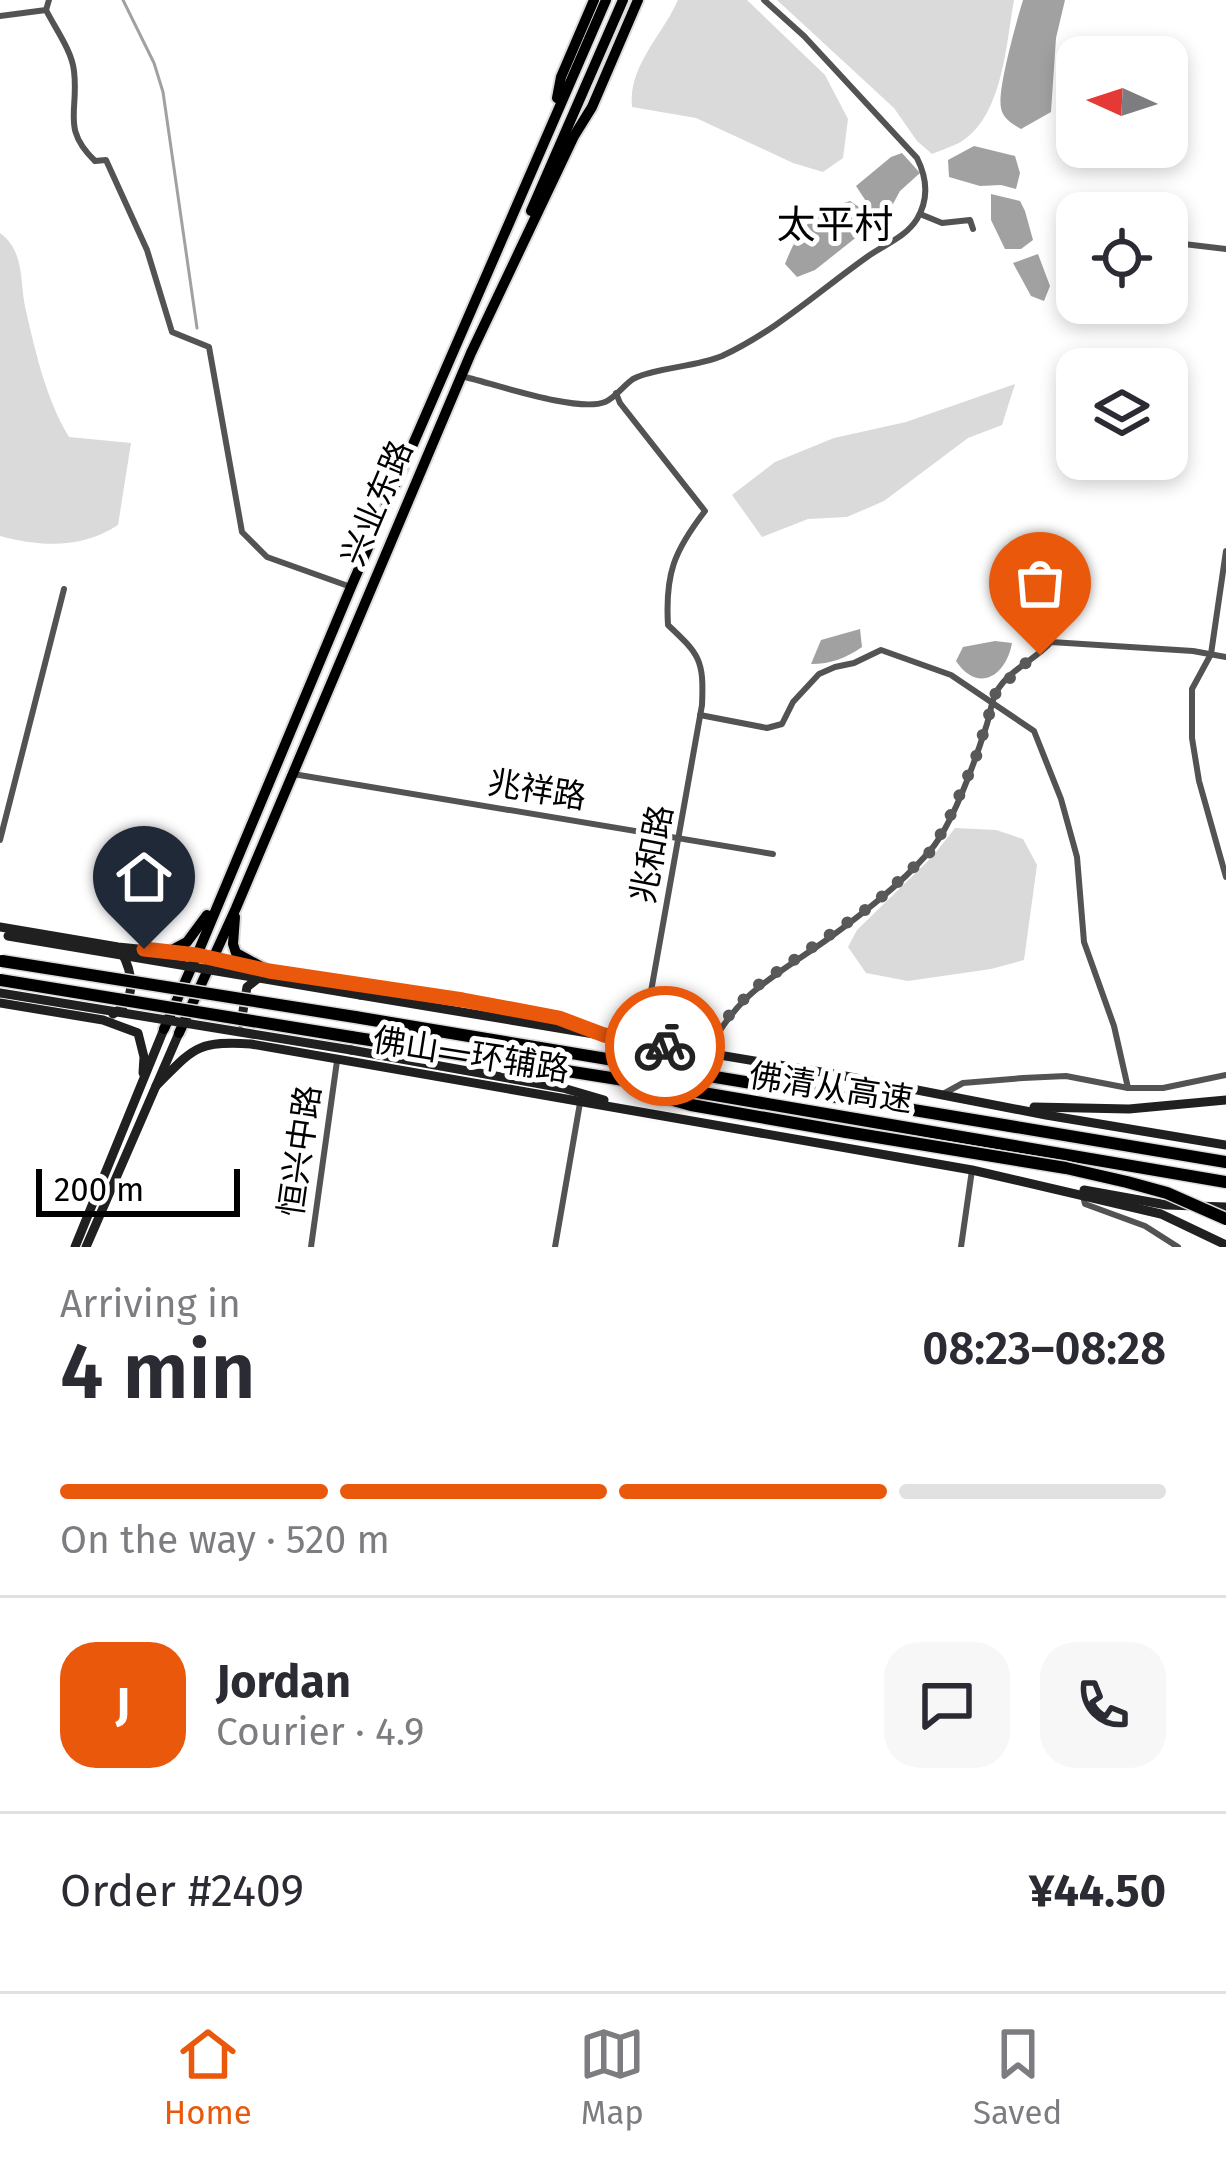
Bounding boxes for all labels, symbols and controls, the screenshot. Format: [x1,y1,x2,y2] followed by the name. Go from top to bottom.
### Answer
[1056,36,1188,168] north arrow
[1056,36,1188,480] map controls
[1056,192,1188,324] button: locate
[776,202,894,248] district label: 太平村
[1056,348,1188,480] button: layers
[333,434,421,572] street label: 兴业东路
[989,532,1091,655] pin
[1007,550,1073,616] icon: bag
[485,763,589,817] street label: 兆祥路
[623,802,681,906] street label: 兆和路
[93,826,195,949] pin
[111,844,177,910] icon: home
[605,986,725,1106] courier
[632,1013,698,1079] icon: bike
[370,1020,572,1090] street label: 佛山一环辅路
[746,1055,916,1121] street label: 佛清从高速
[271,1083,329,1219] street label: 恒兴中路
[36,1163,240,1216] scale bar
[54,1170,144,1210] text: 200 m
[60,1281,241,1327] text: Arriving in
[922,1322,1166,1376] text: 08:23–08:28
[60,1325,256,1419] text: 4 min
[60,1517,390,1563] text: On the way · 520 m
[884,1642,1010,1768] button: chat
[1040,1642,1166,1768] button: phone
[216,1655,351,1709] text: Jordan
[116,1678,130,1732] text: J
[216,1709,425,1755] text: Courier · 4.9
[60,1864,304,1918] text: Order #2409
[1029,1864,1166,1918] text: ¥44.50
[164,2021,252,2133] tab: Home
[579,2021,645,2133] tab: Map
[973,2021,1062,2133] tab: Saved

